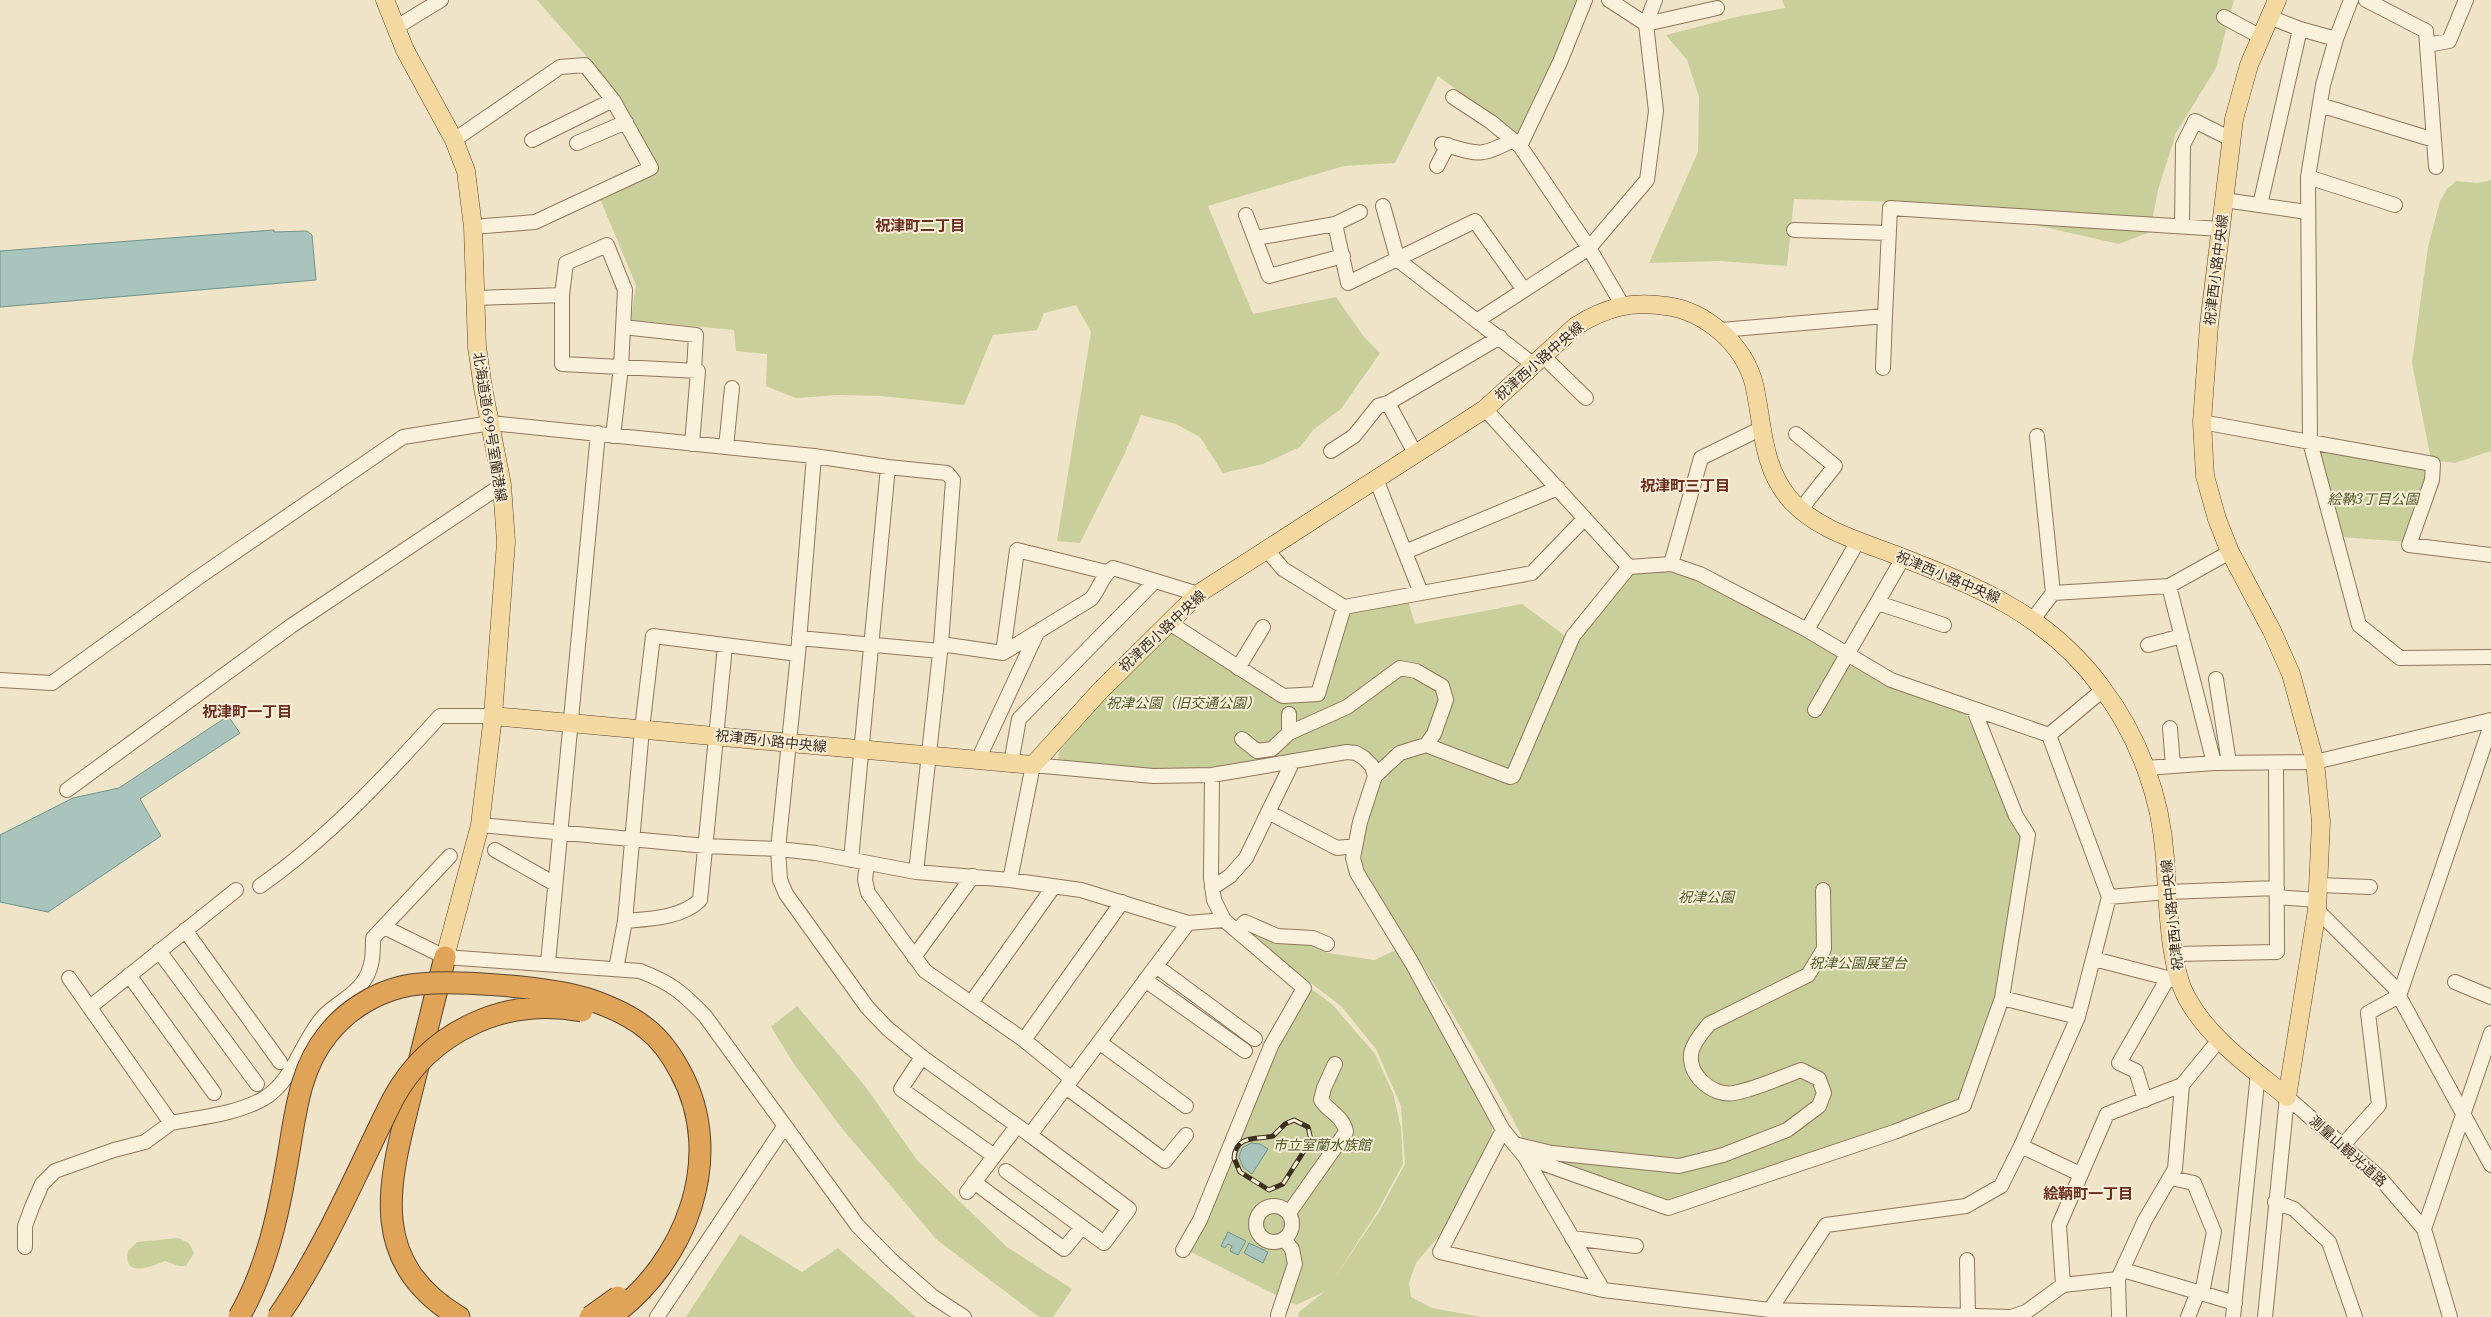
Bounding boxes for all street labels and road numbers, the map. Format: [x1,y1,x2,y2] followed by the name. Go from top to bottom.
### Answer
[2200,213,2232,327] street label: 祝津西小路中央線
[1491,317,1587,405] street label: 祝津西小路中央線
[469,351,511,503] street label: 北海道道699号室蘭港線
[1893,547,2003,607] street label: 祝津西小路中央線
[1115,586,1209,676] street label: 祝津西小路中央線
[714,726,828,756] street label: 祝津西小路中央線
[2157,858,2187,972] street label: 祝津西小路中央線
[2306,1112,2390,1190] street label: 測量山観光道路

